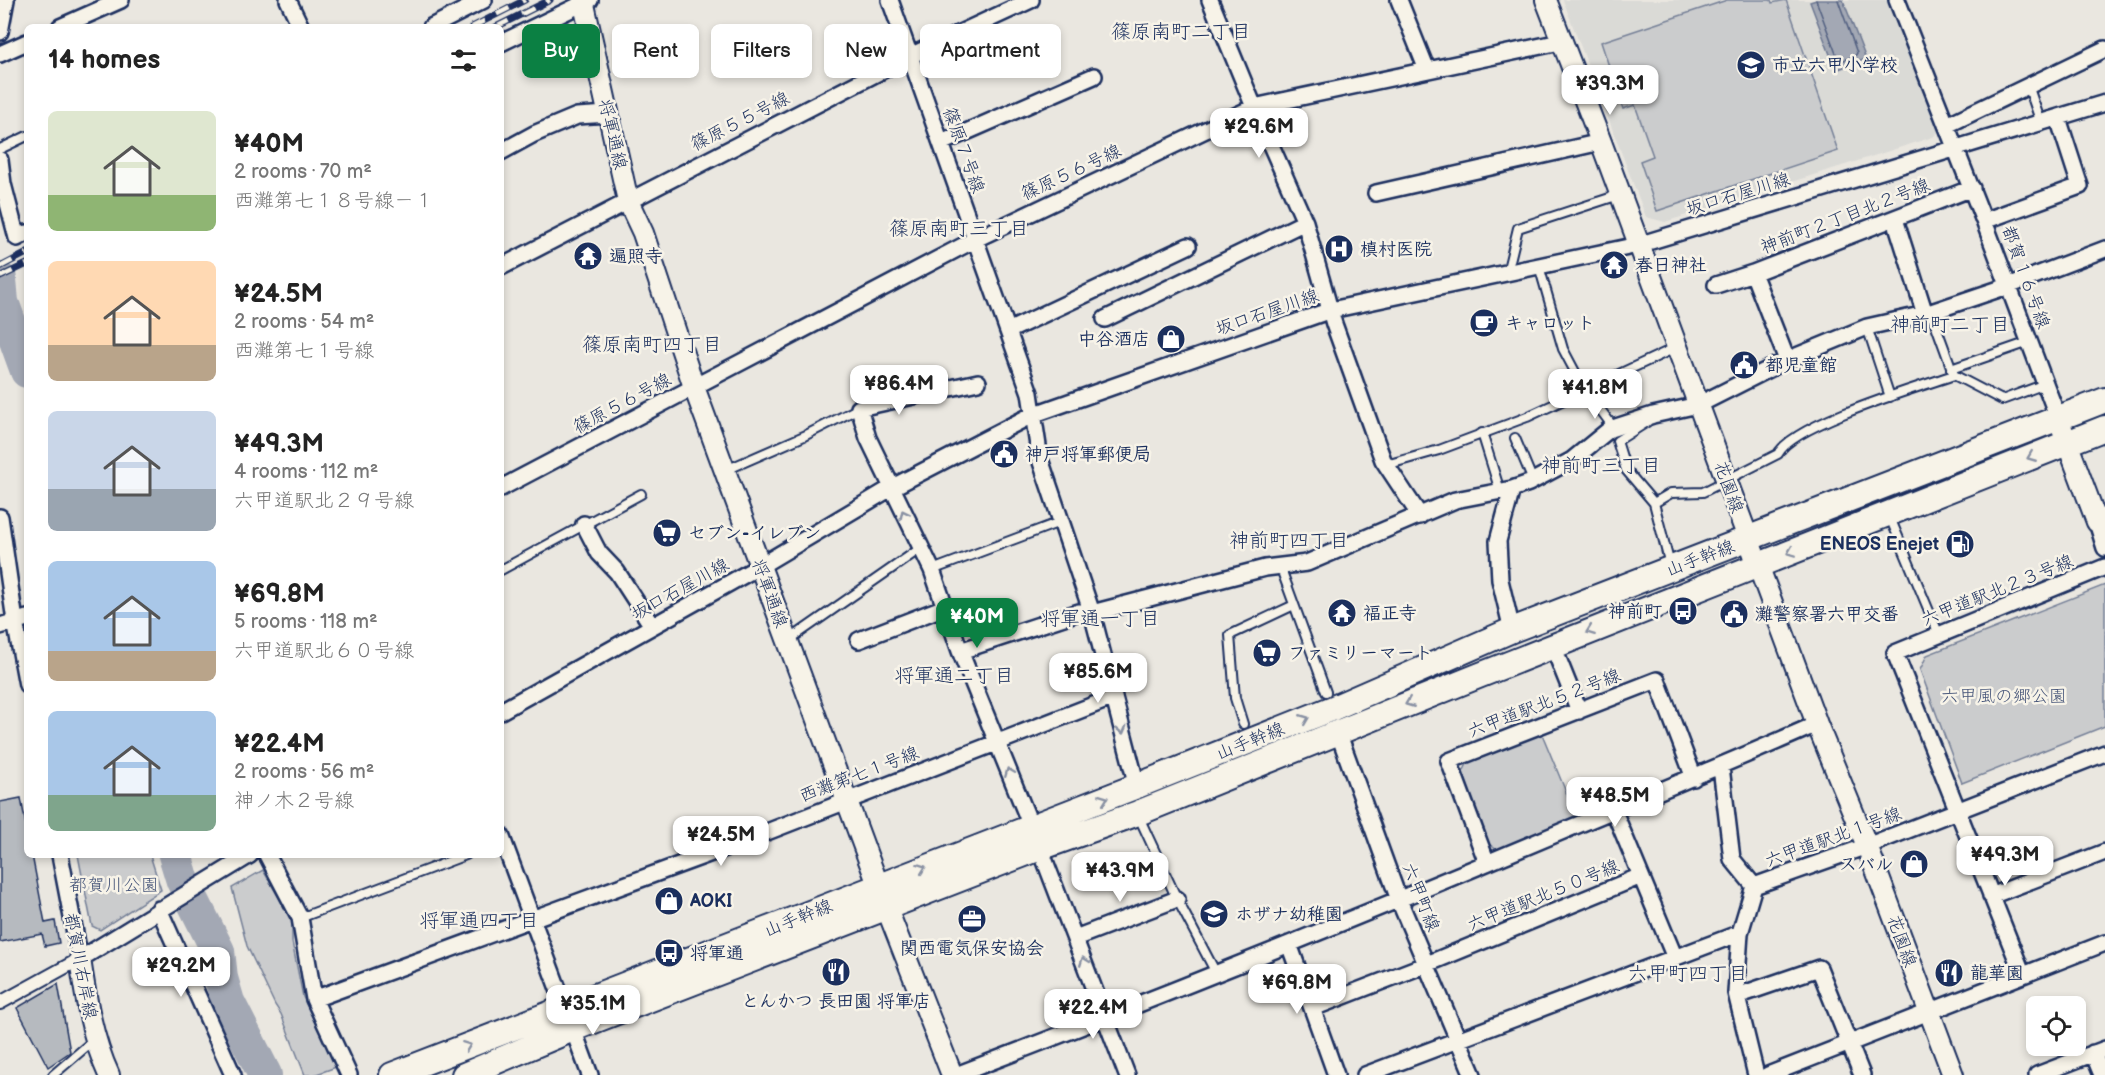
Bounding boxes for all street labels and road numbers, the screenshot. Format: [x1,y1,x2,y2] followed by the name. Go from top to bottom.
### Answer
[687,88,793,155] street label: 篠原５５号線
[594,97,631,172] street label: 将軍通線
[938,104,989,196] street label: 篠原７号線
[1018,140,1125,205] street label: 篠原５６号線
[1683,169,1793,220] street label: 坂口石屋川線
[1757,174,1933,259] street label: 神前町２丁目北２号線
[1997,223,2054,332] street label: 都賀１６号線
[1213,285,1322,340] street label: 坂口石屋川線
[570,369,675,438] street label: 篠原５６号線
[1709,458,1748,516] street label: 花園線
[1663,536,1738,581] street label: 山手幹線
[1918,550,2076,631] street label: 六甲道駅北２３号線
[628,554,733,625] street label: 坂口石屋川線
[747,556,792,631] street label: 将軍通線
[1465,665,1624,742] street label: 六甲道駅北５２号線
[1213,718,1287,765] street label: 山手幹線
[797,742,922,807] street label: 西灘第七１号線
[1762,803,1904,872] street label: 六甲道駅北１号線
[1464,855,1622,936] street label: 六甲道駅北５０号線
[1397,860,1444,934] street label: 六甲町線
[761,895,835,942] street label: 山手幹線
[60,911,101,1021] street label: 都賀川右岸線
[1882,912,1921,970] street label: 花園線

